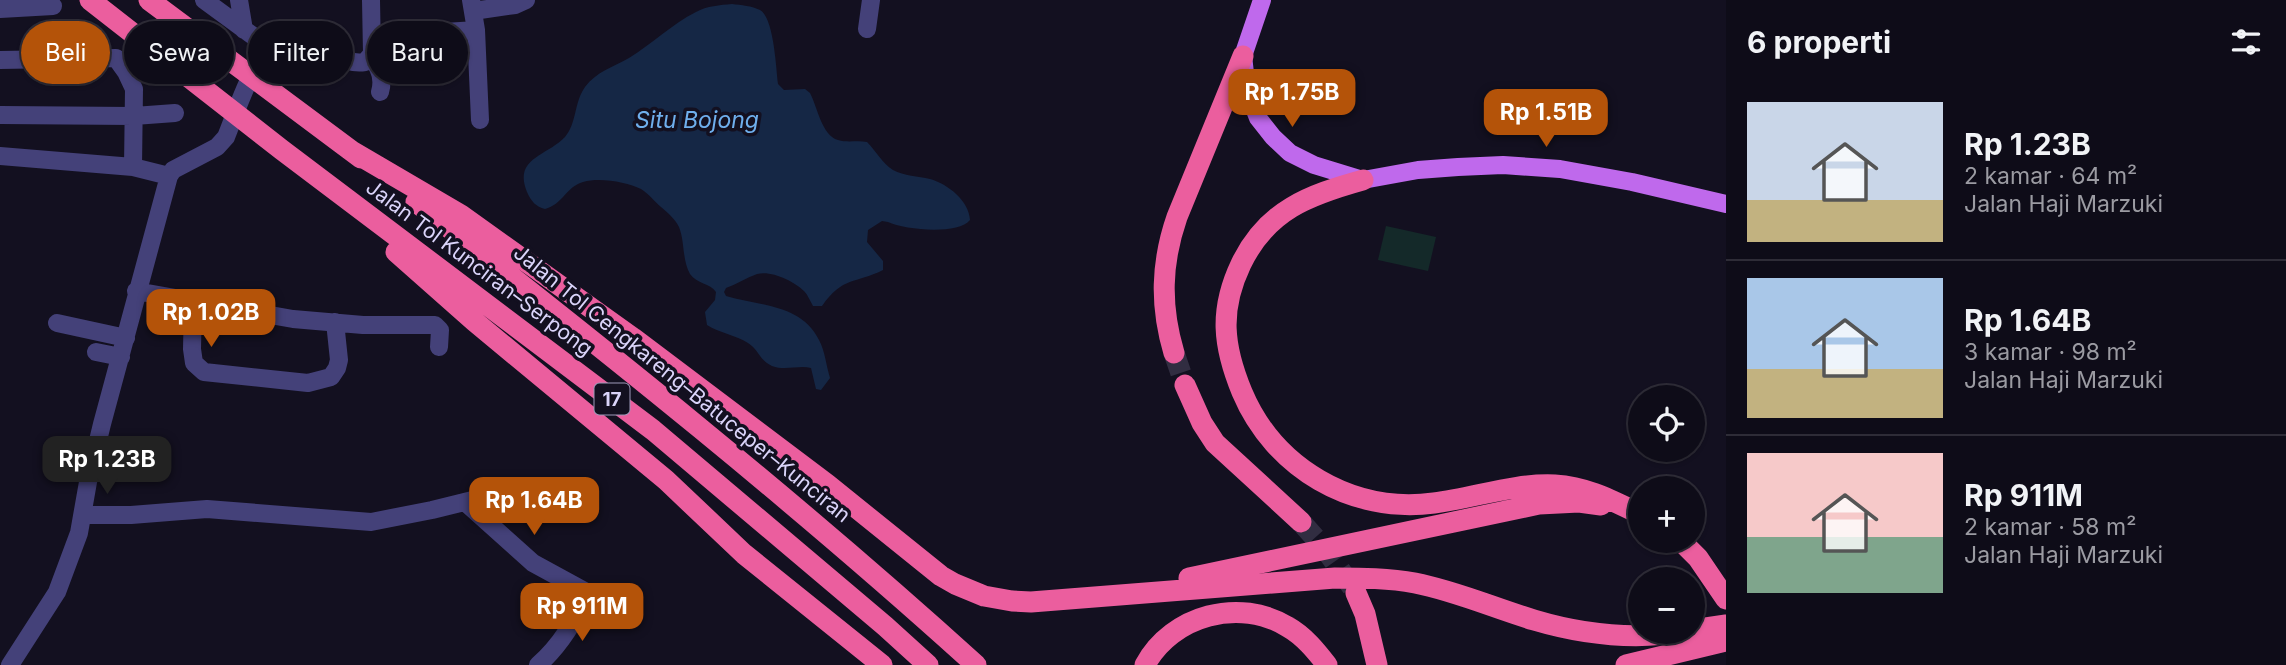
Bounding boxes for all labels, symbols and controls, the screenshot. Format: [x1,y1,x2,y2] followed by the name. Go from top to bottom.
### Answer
[21,21,110,84] chip: Beli
[124,21,234,84] chip: Sewa
[248,21,353,84] chip: Filter
[367,21,468,84] chip: Baru
[2227,23,2265,61] icon: filters
[1747,24,1891,60] text: 6 properti
[1220,69,1364,129] pin: Rp 1.75B
[1244,78,1340,106] text: Rp 1.75B
[1474,90,1618,149] pin: Rp 1.51B
[1500,98,1592,126] text: Rp 1.51B
[635,106,759,134] water label: Situ Bojong
[1964,126,2091,162] text: Rp 1.23B
[1803,130,1887,214] icon: home
[1964,162,2137,190] text: 2 kamar · 64 m²
[361,174,597,361] street label: Jalan Tol Kunciran–Serpong
[1964,190,2163,218] text: Jalan Haji Marzuki
[509,240,856,527] street label: Jalan Tol Cengkareng–Batuceper–Kunciran
[139,290,283,349] pin: Rp 1.02B
[162,298,260,326] text: Rp 1.02B
[1964,302,2091,338] text: Rp 1.64B
[1803,306,1887,390] icon: home
[1964,338,2137,366] text: 3 kamar · 98 m²
[1964,366,2163,394] text: Jalan Haji Marzuki
[594,384,630,414] road number: 17
[1628,385,1705,644] map controls
[1628,385,1705,462] button: locate
[35,436,179,496] pin: Rp 1.23B
[58,445,156,473] text: Rp 1.23B
[1628,476,1705,553] button: +
[462,477,606,537] pin: Rp 1.64B
[1964,477,2083,513] text: Rp 911M
[1803,481,1887,565] icon: home
[485,486,583,514] text: Rp 1.64B
[1964,513,2136,541] text: 2 kamar · 58 m²
[1964,541,2163,569] text: Jalan Haji Marzuki
[1628,567,1705,644] button: −
[517,584,647,643] pin: Rp 911M
[536,592,628,620] text: Rp 911M

